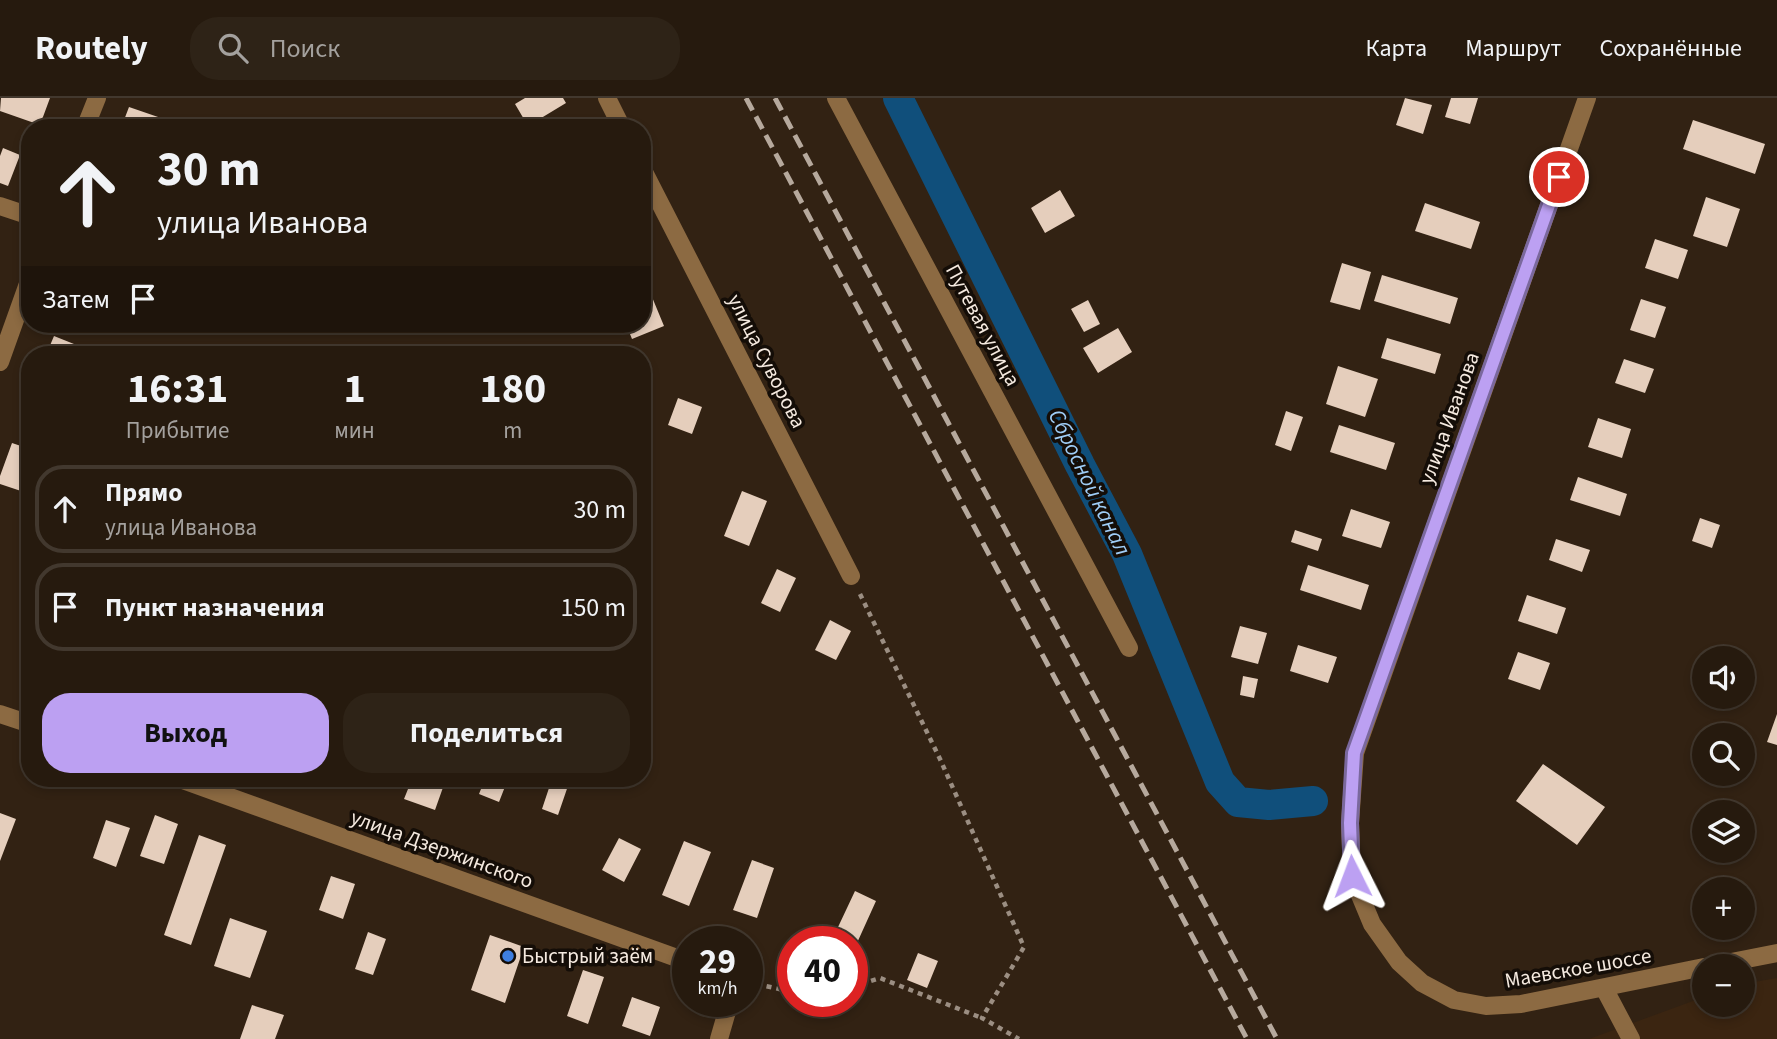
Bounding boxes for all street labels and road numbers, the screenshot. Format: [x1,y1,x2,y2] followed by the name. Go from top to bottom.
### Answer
[938,259,1028,391] street label: Путевая улица
[720,289,814,433] street label: улица Суворова
[1411,348,1487,488] street label: улица Иванова
[346,802,538,896] street label: улица Дзержинского
[1502,940,1654,996] street label: Маевское шоссе

